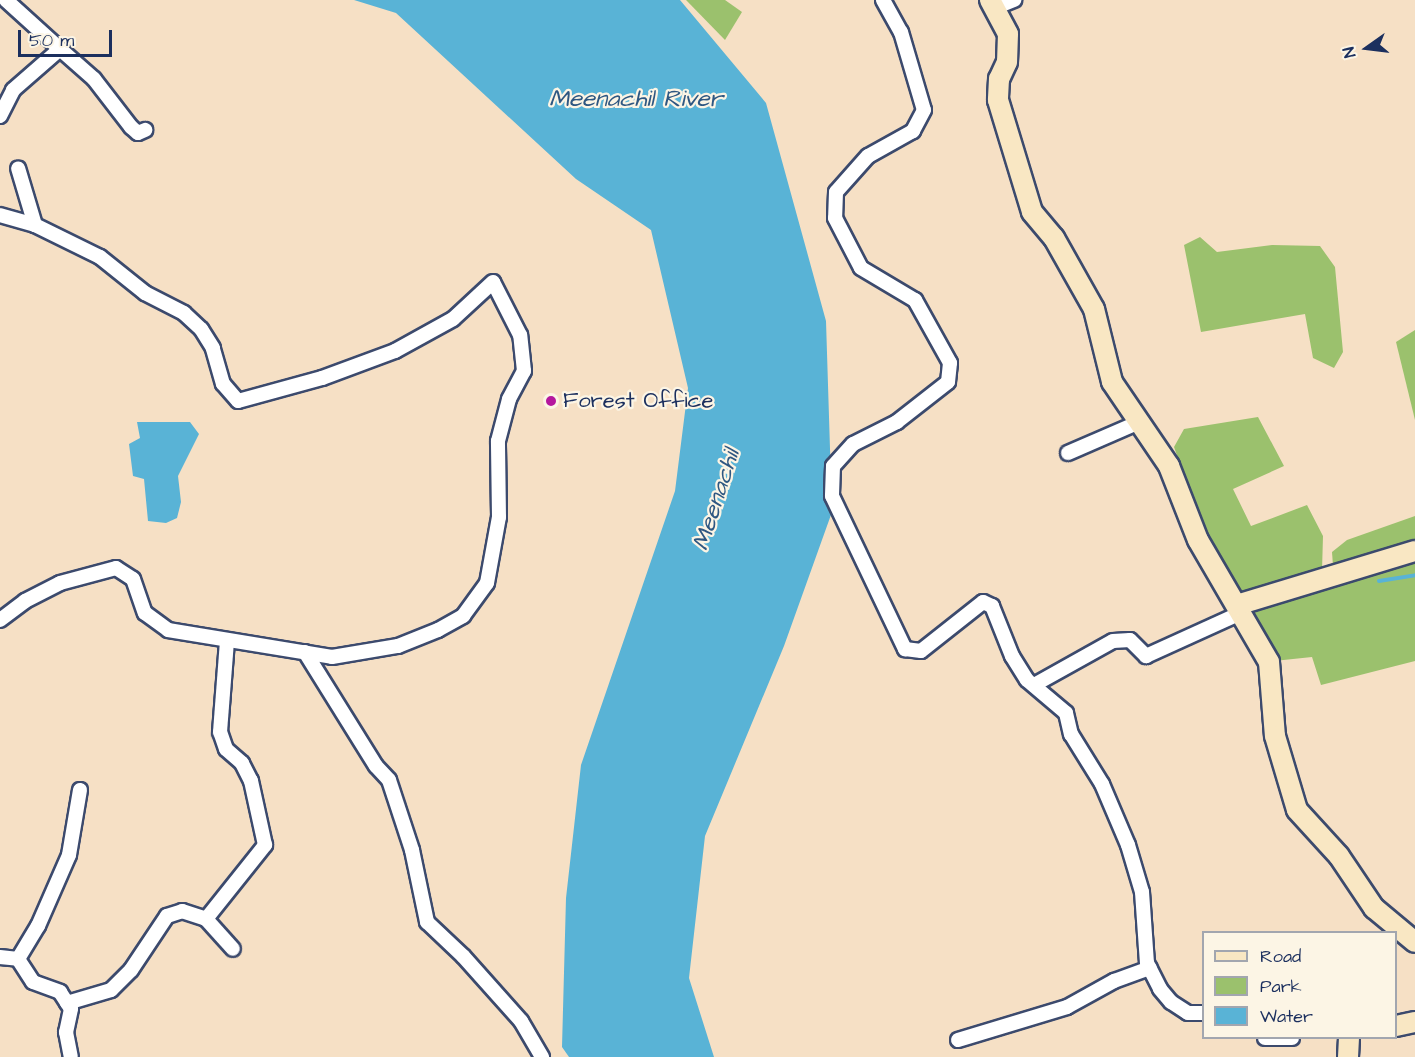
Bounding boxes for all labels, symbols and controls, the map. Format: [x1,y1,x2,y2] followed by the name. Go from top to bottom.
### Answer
[21,18,116,56] scale bar
[1337,18,1397,78] north arrow
[29,28,74,53] text: 50 m
[1338,45,1361,60] text: N
[549,86,723,114] water label: Meenachil River
[563,388,713,414] place label: Forest Office
[544,394,558,408] marker: Forest Office
[687,446,747,554] water label: Meenachil
[1202,931,1397,1039] legend
[1260,944,1301,969] text: Road
[1260,974,1302,999] text: Park
[1260,1004,1313,1029] text: Water

